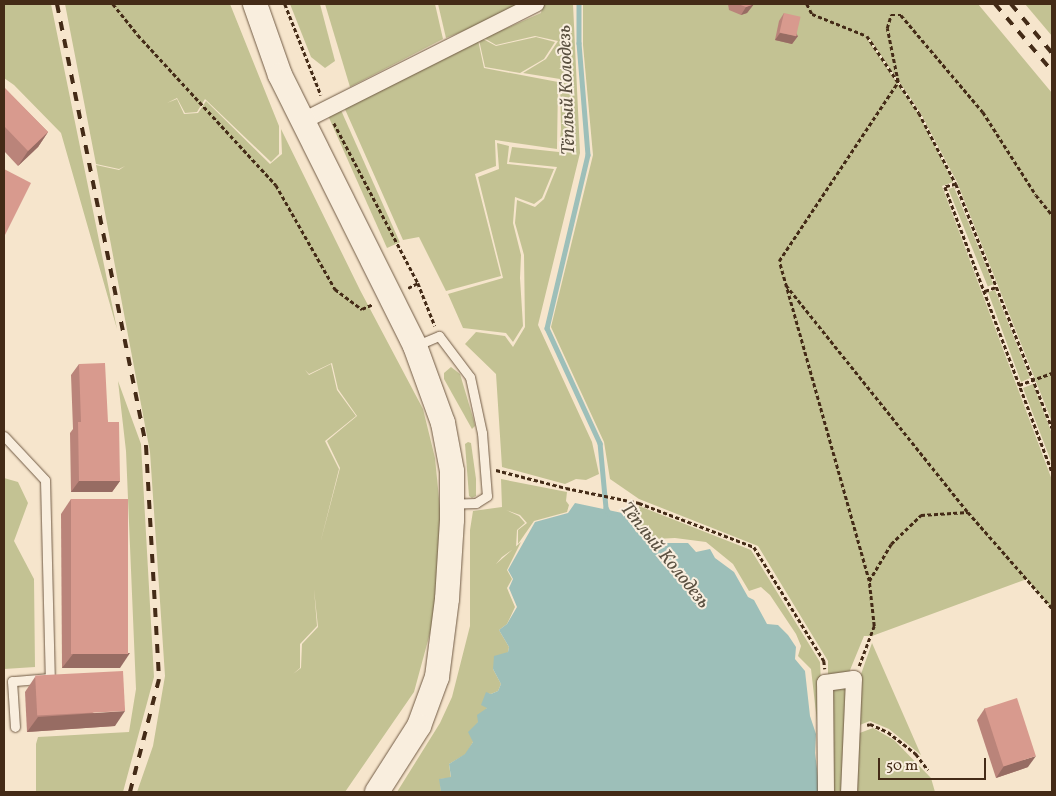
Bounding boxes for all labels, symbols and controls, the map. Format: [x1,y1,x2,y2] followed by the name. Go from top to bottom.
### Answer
[554,25,582,155] water label: Тёплый Колодезь
[614,498,714,614] water label: Тёплый Колодезь
[881,748,988,780] scale bar
[886,756,918,777] text: 50 m

